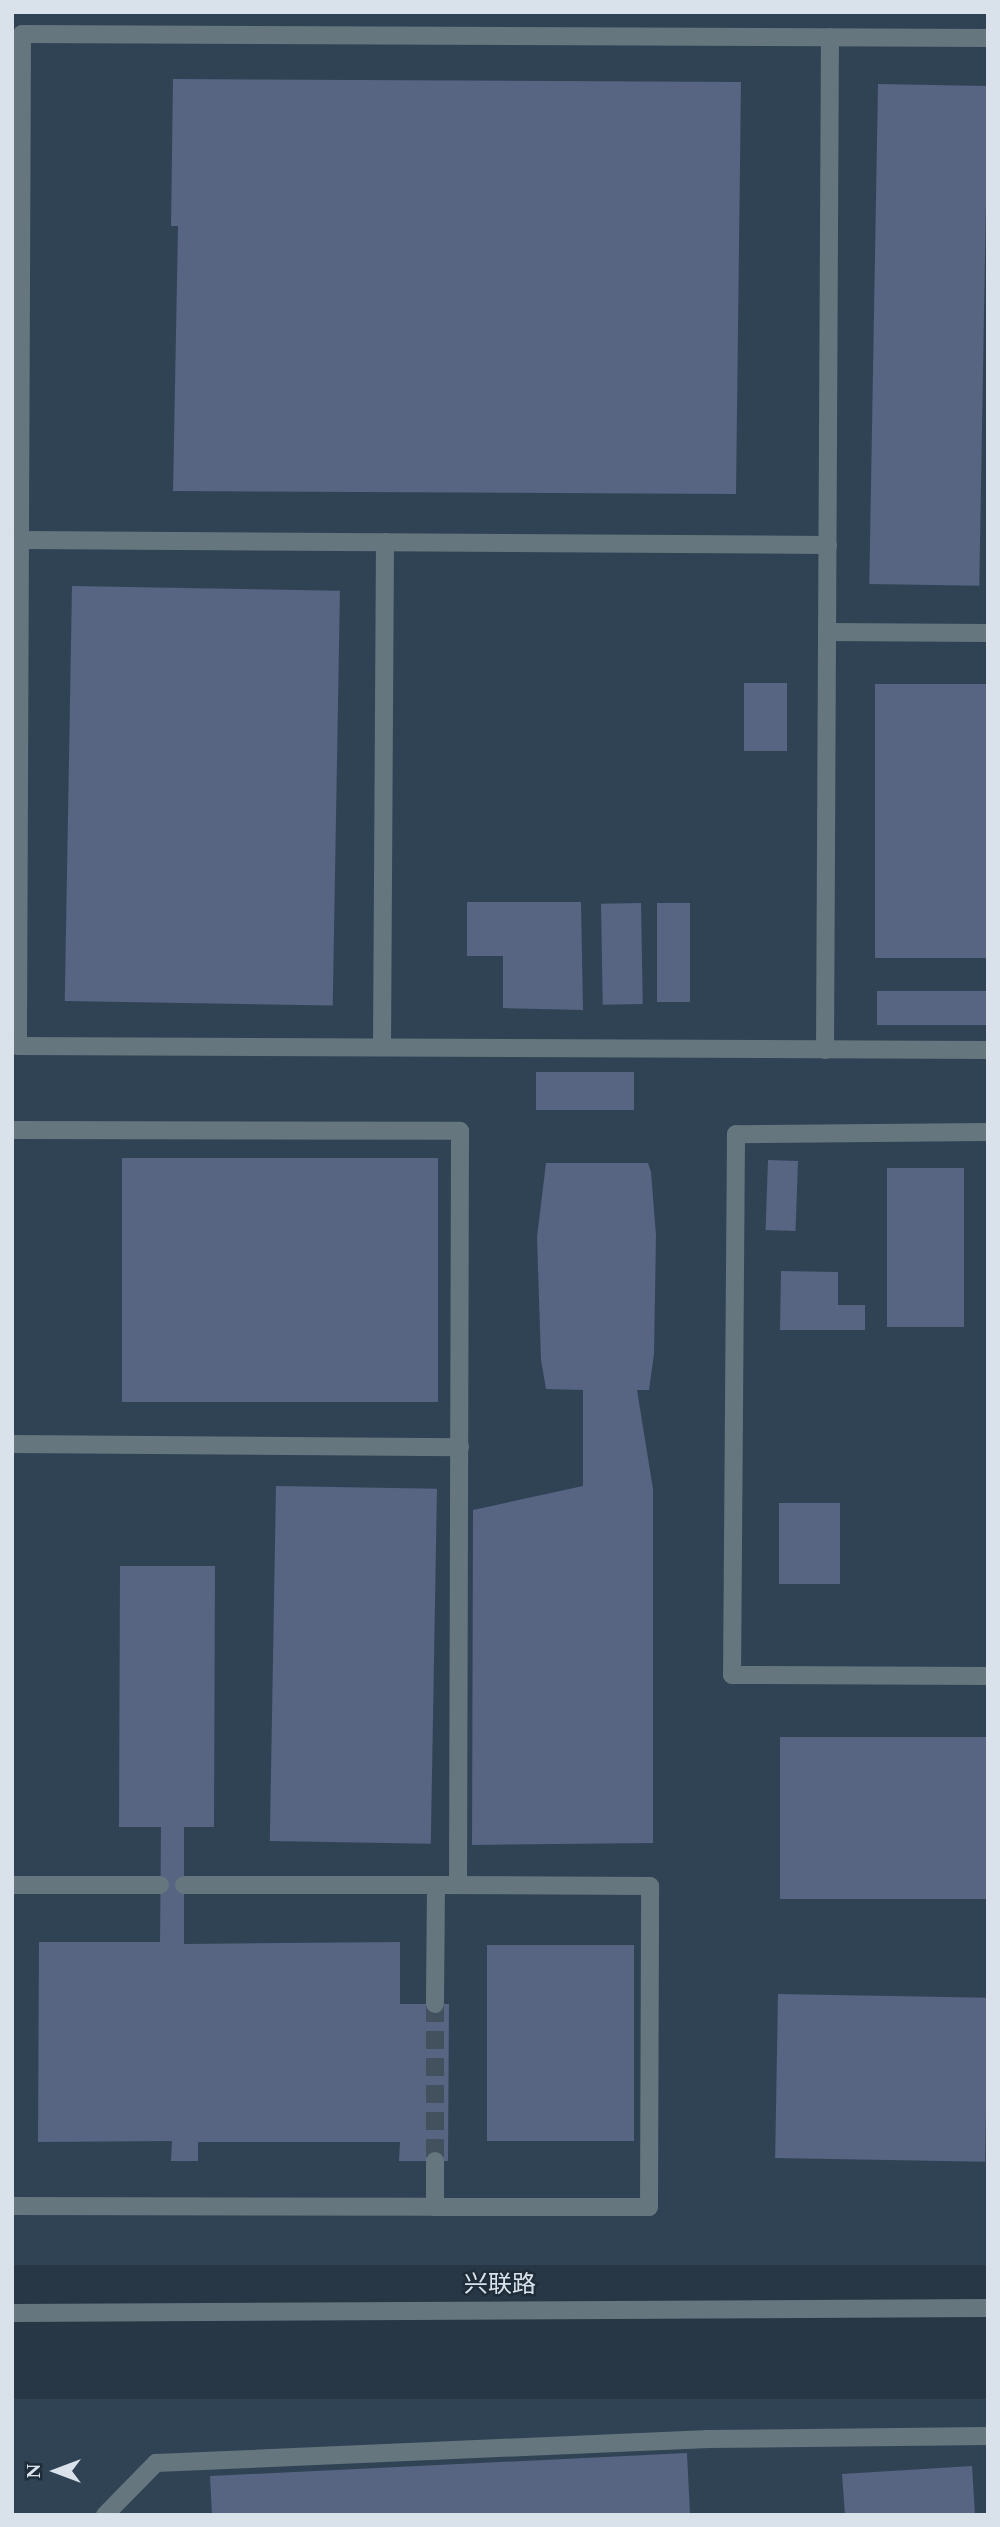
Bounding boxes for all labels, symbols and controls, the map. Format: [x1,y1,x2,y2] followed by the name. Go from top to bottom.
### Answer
[464,2272,536,2300] street label: 兴联路
[21,2436,91,2506] north arrow
[20,2463,49,2479] text: N

